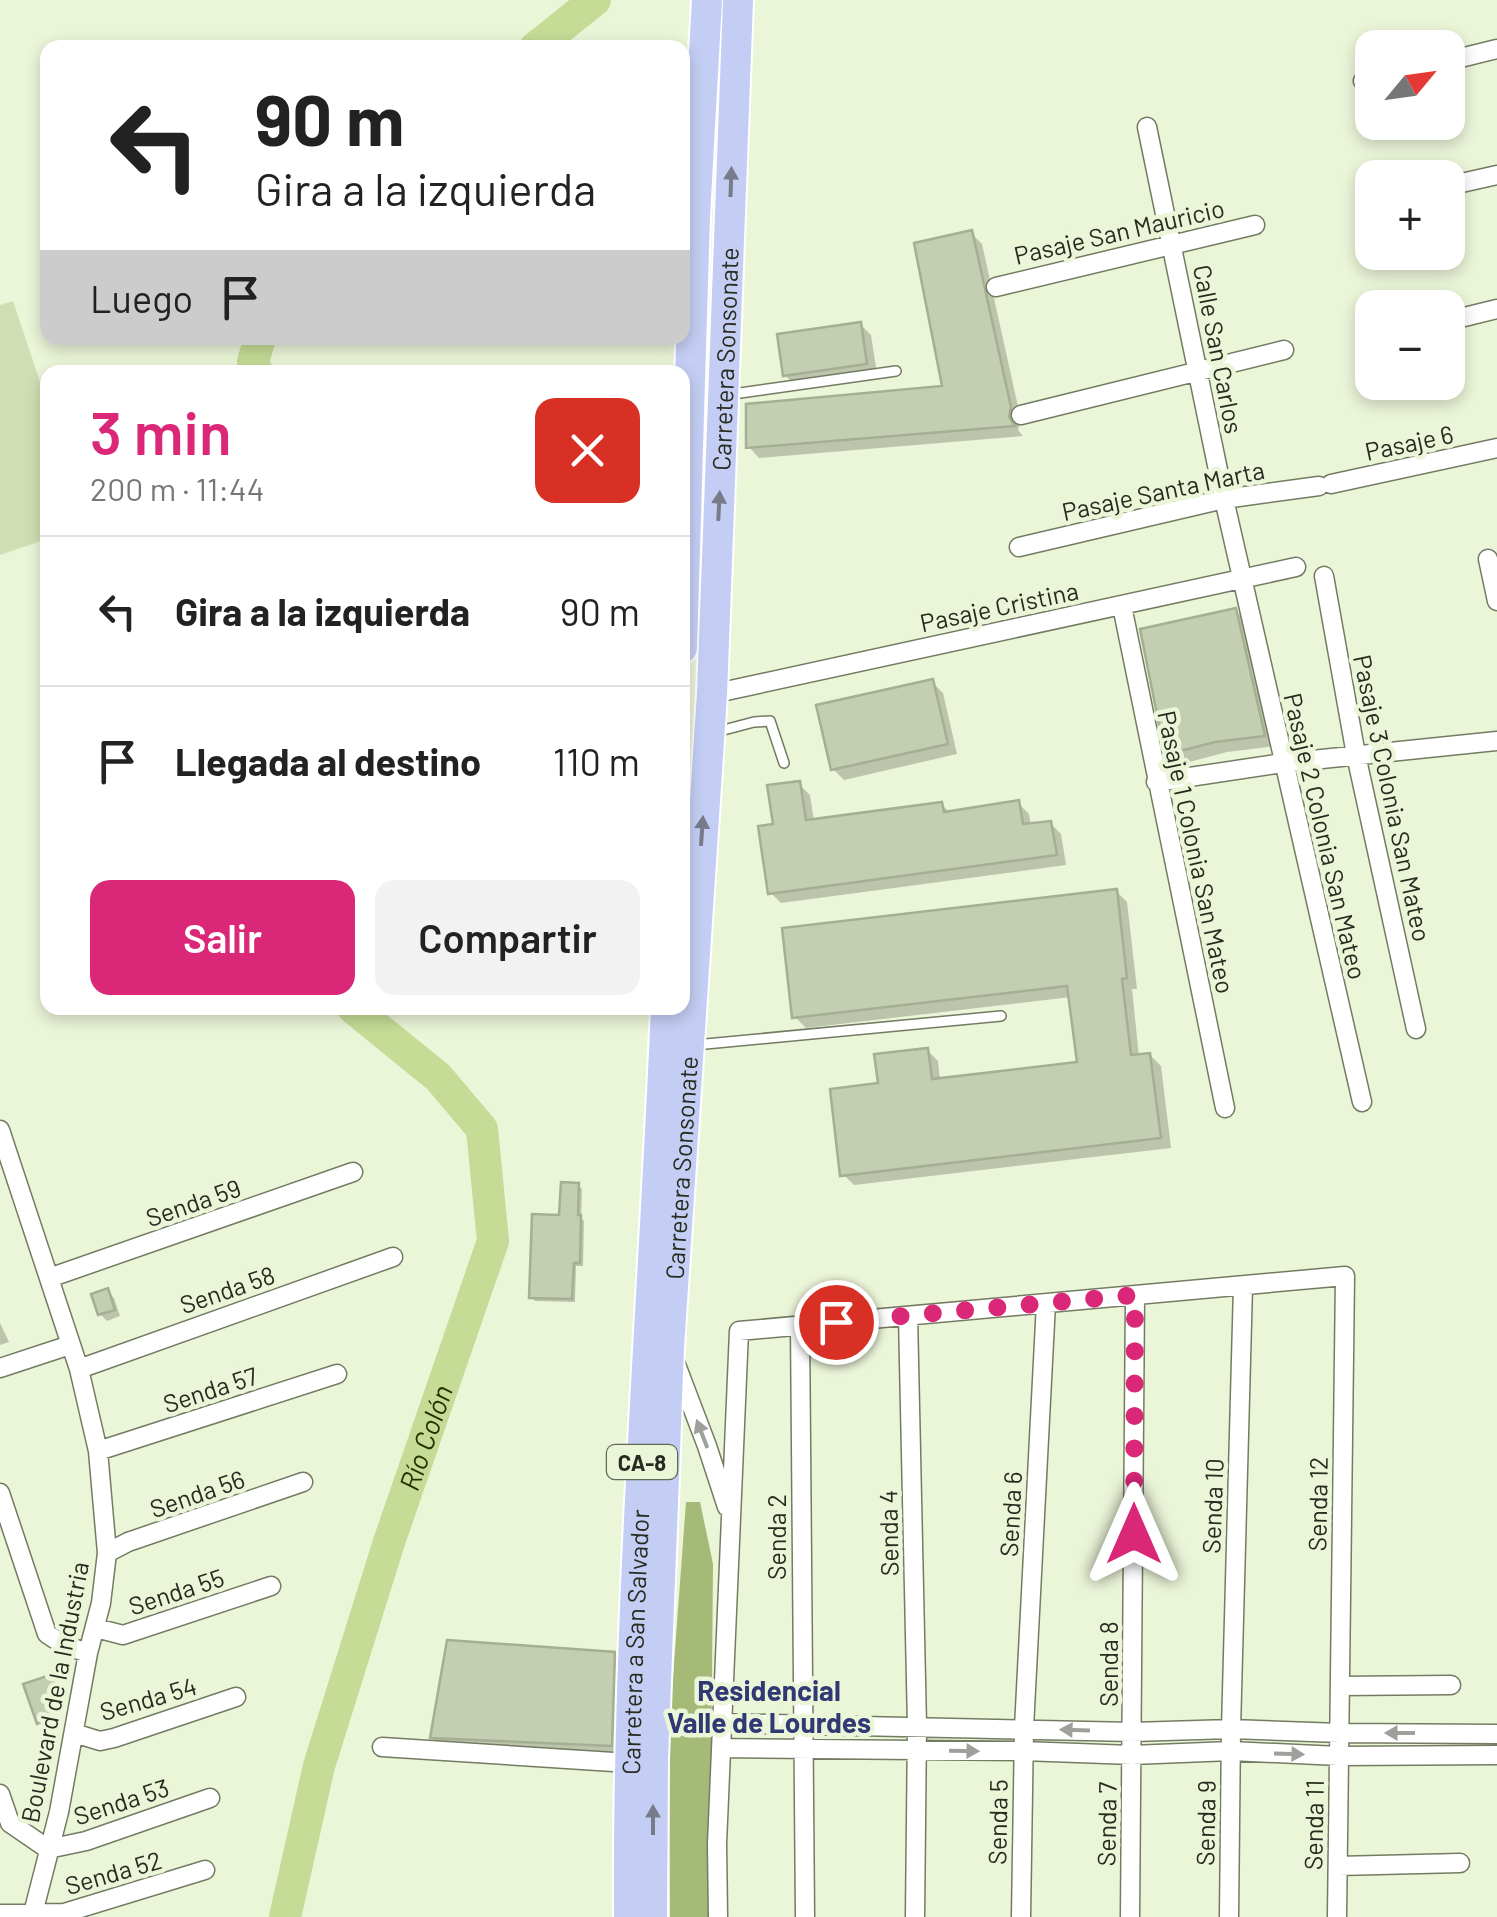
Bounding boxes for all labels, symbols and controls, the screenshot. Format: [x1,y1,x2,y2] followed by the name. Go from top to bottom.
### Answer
[1355,30,1465,140] north arrow
[1355,30,1465,400] map controls
[255,76,405,160] text: 90 m
[90,80,220,210] icon: left
[1355,160,1465,270] button: +
[255,161,596,215] text: Gira a la izquierda
[723,165,739,197] one-way arrow
[1011,192,1227,270] street label: Pasaje San Mauricio
[705,247,744,471] street label: Carretera Sonsonate
[1188,262,1250,436] street label: Calle San Carlos
[213,270,268,325] icon: arrive
[90,275,193,321] text: Luego
[1355,290,1465,400] button: −
[90,395,232,467] text: 3 min
[535,398,640,503] button: close
[1362,418,1456,466] street label: Pasaje 6
[1059,454,1267,526] street label: Pasaje Santa Marta
[90,469,264,507] text: 200 m · 11:44
[711,490,727,522] one-way arrow
[917,575,1081,637] street label: Pasaje Cristina
[90,584,145,639] icon: left
[175,588,470,634] text: Gira a la izquierda
[560,588,640,634] text: 90 m
[1348,652,1438,944] street label: Pasaje 3 Colonia San Mateo
[1278,690,1374,982] street label: Pasaje 2 Colonia San Mateo
[1152,708,1242,996] street label: Pasaje 1 Colonia San Mateo
[90,734,145,789] icon: arrive
[175,738,481,784] text: Llegada al destino
[553,738,640,784] text: 110 m
[694,814,710,846] one-way arrow
[90,880,355,995] button: Salir
[375,880,640,995] button: Compartir
[658,1055,703,1280] street label: Carretera Sonsonate
[142,1172,244,1232] street label: Senda 59
[176,1259,278,1319] street label: Senda 58
[794,1280,879,1365] pin
[809,1295,864,1350] icon: arrive
[159,1360,261,1418] street label: Senda 57
[391,1380,459,1495] water label: Río Colón
[694,1418,710,1448] one-way arrow
[607,1445,677,1479] road number: CA-8
[1301,1456,1333,1552] street label: Senda 12
[1195,1458,1229,1554] street label: Senda 10
[146,1463,248,1523] street label: Senda 56
[993,1471,1027,1557] street label: Senda 6
[1082,1482,1186,1586] position arrow
[872,1490,904,1576] street label: Senda 4
[761,1494,791,1580] street label: Senda 2
[615,1509,654,1775] street label: Carretera a San Salvador
[14,1559,94,1825] street label: Boulevard de la Industria
[125,1562,227,1620] street label: Senda 55
[1093,1621,1123,1707] street label: Senda 8
[96,1670,200,1726] street label: Senda 54
[667,1673,871,1739] district label: Residencial Valle de Lourdes
[1058,1722,1090,1738] one-way arrow
[1383,1725,1415,1741] one-way arrow
[948,1743,980,1759] one-way arrow
[1273,1746,1305,1762] one-way arrow
[70,1772,172,1830] street label: Senda 53
[981,1779,1013,1865] street label: Senda 5
[1189,1780,1221,1866] street label: Senda 9
[1297,1780,1329,1870] street label: Senda 11
[1090,1781,1122,1866] street label: Senda 7
[645,1803,661,1835] one-way arrow
[61,1844,165,1900] street label: Senda 52

